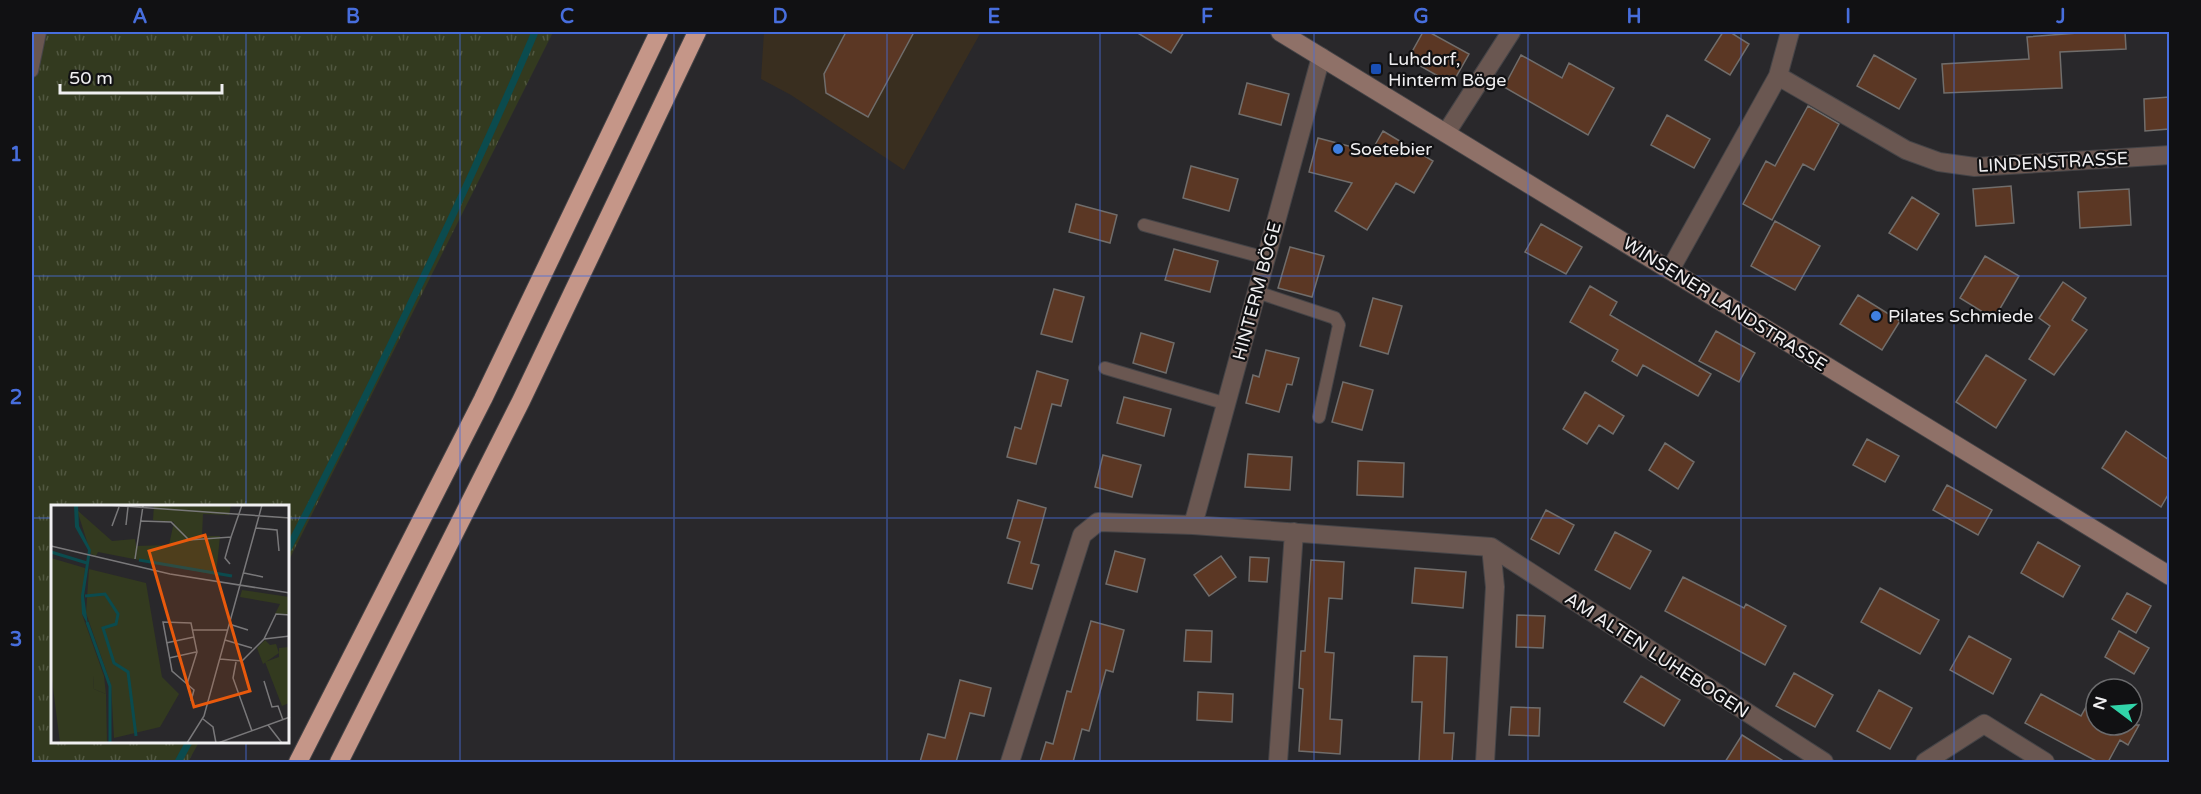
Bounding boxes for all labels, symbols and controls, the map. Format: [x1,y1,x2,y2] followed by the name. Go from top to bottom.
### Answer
[133,5,148,29] text: A
[346,5,360,29] text: B
[560,5,574,29] text: C
[772,5,788,29] text: D
[988,5,1001,29] text: E
[1201,5,1213,29] text: F
[1413,5,1429,29] text: G
[1626,5,1642,29] text: H
[1845,5,1851,29] text: I
[2055,5,2066,29] text: J
[1388,48,1507,91] place label: Luhdorf, Hinterm Böge
[60,57,222,95] scale bar
[1369,62,1383,76] marker: Luhdorf, Hinterm Böge
[69,67,113,89] text: 50 m
[1350,138,1432,160] place label: Soetebier
[1331,142,1345,156] marker: Soetebier
[10,143,22,167] text: 1
[1977,147,2129,177] street label: LINDENSTRASSE
[1228,219,1286,363] street label: HINTERM BÖGE
[1619,232,1831,376] street label: WINSENER LANDSTRASSE
[1888,305,2033,327] place label: Pilates Schmiede
[1869,309,1883,323] marker: Pilates Schmiede
[10,386,22,410] text: 2
[51,505,290,743] inset map
[1561,587,1753,723] street label: AM ALTEN LUHEBOGEN
[10,628,22,652] text: 3
[2084,677,2144,737] north arrow
[2089,694,2112,712] text: N

